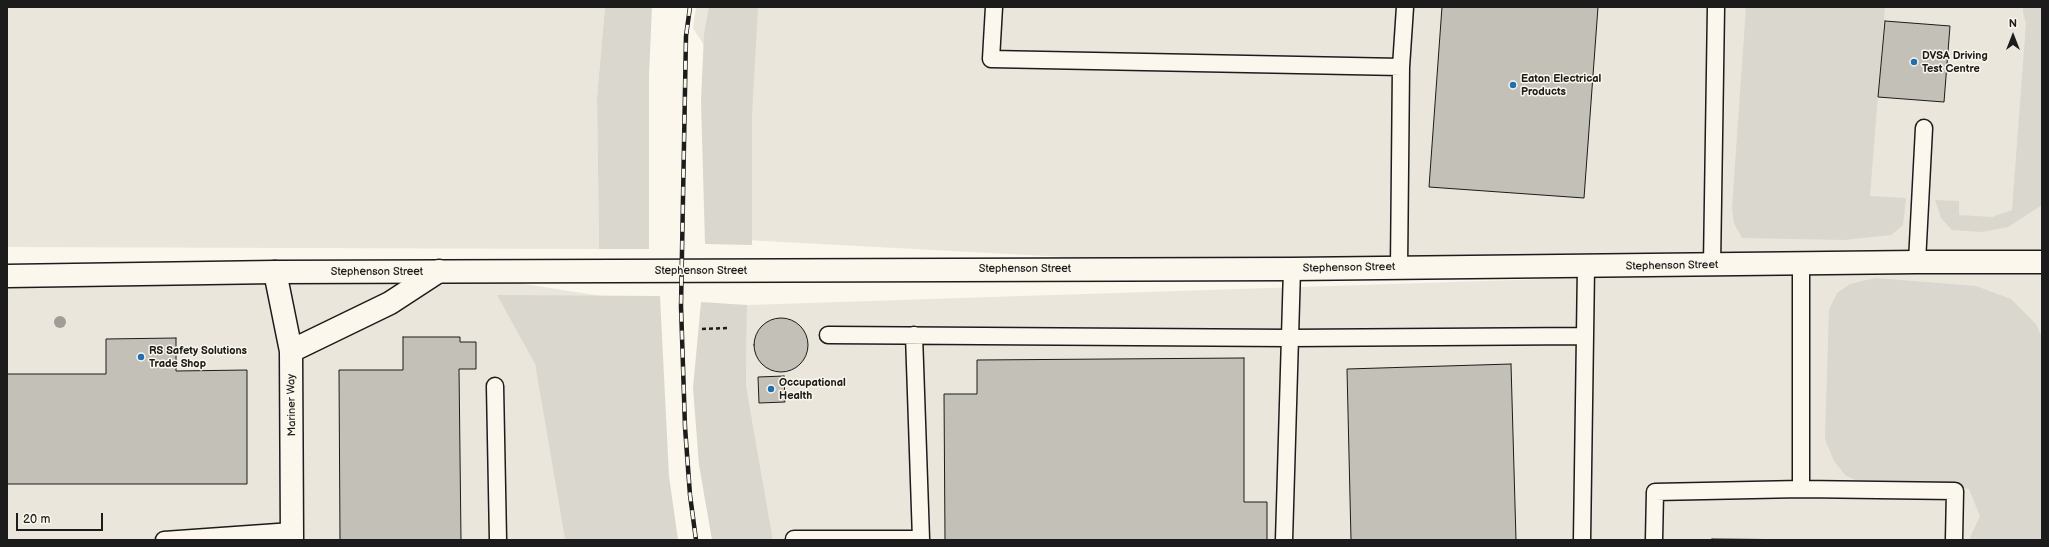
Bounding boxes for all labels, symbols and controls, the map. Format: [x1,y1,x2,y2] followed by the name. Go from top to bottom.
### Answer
[1993,16,2033,56] north arrow
[2009,17,2017,30] text: N
[1922,49,1988,75] place label: DVSA Driving Test Centre
[1909,57,1919,67] marker: DVSA Driving Test Centre
[1521,72,1601,98] place label: Eaton Electrical Products
[1508,80,1518,90] marker: Eaton Electrical Products
[1626,259,1718,273] street label: Stephenson Street
[1303,261,1395,275] street label: Stephenson Street
[979,262,1071,276] street label: Stephenson Street
[655,264,747,278] street label: Stephenson Street
[331,265,423,279] street label: Stephenson Street
[149,344,247,370] place label: RS Safety Solutions Trade Shop
[136,352,146,362] marker: RS Safety Solutions Trade Shop
[285,374,299,436] street label: Mariner Way
[779,376,846,402] place label: Occupational Health
[766,384,776,394] marker: Occupational Health
[18,505,105,531] scale bar
[23,512,50,527] text: 20 m

